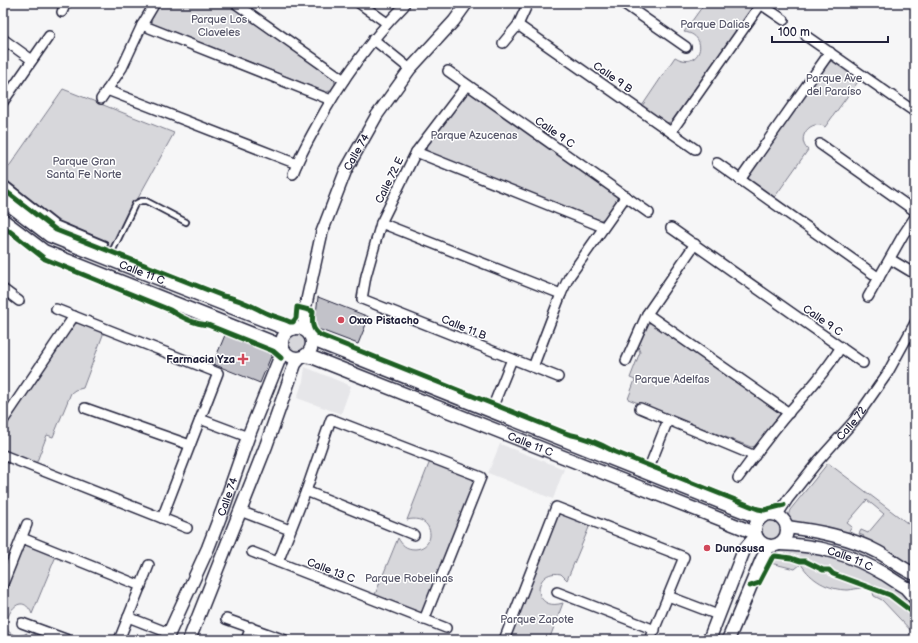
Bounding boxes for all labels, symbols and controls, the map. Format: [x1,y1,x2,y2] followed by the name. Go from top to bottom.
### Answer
[191,13,248,39] park label: Parque Los Claveles
[680,18,750,31] park label: Parque Dalias
[772,18,888,44] scale bar
[778,25,810,40] text: 100 m
[590,59,635,96] street label: Calle 9 B
[806,72,863,98] park label: Parque Ave del Paraíso
[532,114,577,151] street label: Calle 9 C
[431,129,518,142] park label: Parque Azucenas
[341,131,372,173] street label: Calle 74
[46,155,122,181] park label: Parque Gran Santa Fe Norte
[373,155,406,206] street label: Calle 72 E
[117,258,167,287] street label: Calle 11 C
[800,302,845,339] street label: Calle 9 C
[439,313,489,343] street label: Calle 11 B
[349,314,419,327] place label: Oxxo Pistacho
[336,315,346,325] marker: Oxxo Pistacho
[166,353,235,366] place label: Farmacia Yza
[238,354,248,364] marker: Farmacia Yza
[635,373,710,386] park label: Parque Adelfas
[834,404,870,443] street label: Calle 72
[506,429,555,459] street label: Calle 11 C
[215,475,241,518] street label: Calle 74
[715,542,765,555] place label: Dunosusa
[702,543,712,553] marker: Dunosusa
[826,544,875,574] street label: Calle 11 C
[305,555,357,586] street label: Calle 13 C
[365,572,454,585] park label: Parque Robelinas
[500,613,574,626] park label: Parque Zapote

